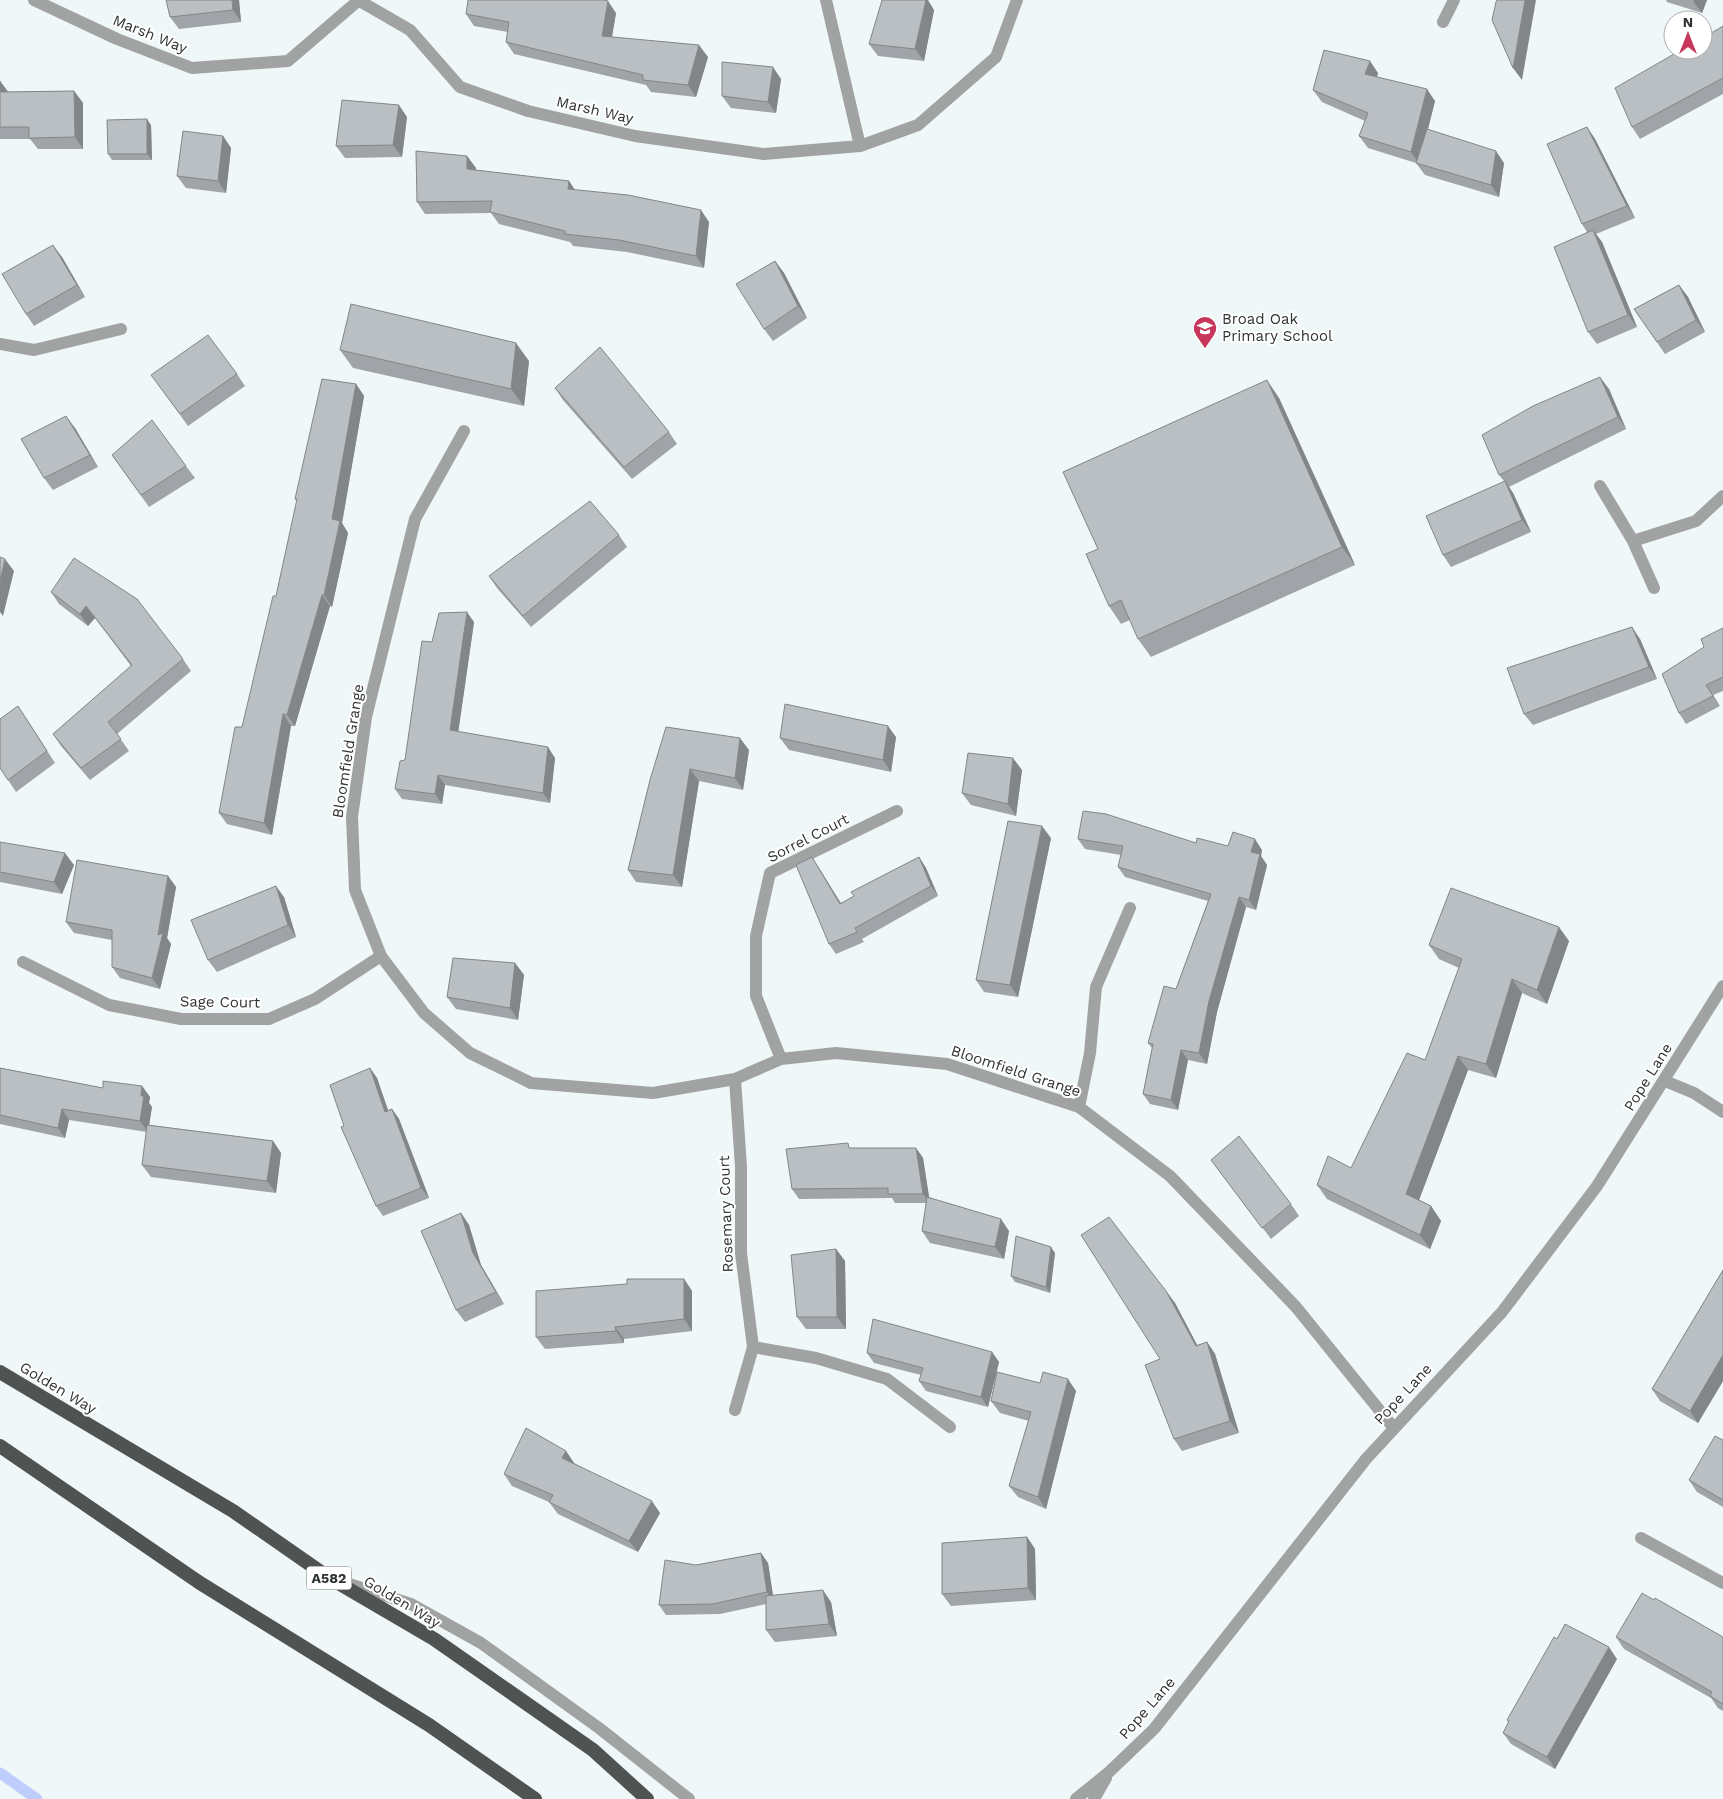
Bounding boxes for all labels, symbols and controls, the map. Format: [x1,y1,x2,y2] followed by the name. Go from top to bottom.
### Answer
[1663,10,1713,60] north arrow
[110,11,190,57] street label: Marsh Way
[1683,14,1693,30] text: N
[555,92,636,128] street label: Marsh Way
[1222,310,1333,345] place label: Broad Oak Primary School
[1192,315,1218,349] school or university icon: Broad Oak Primary School
[329,683,367,819] street label: Bloomfield Grange
[764,809,852,866] street label: Sorrel Court
[180,992,261,1012] street label: Sage Court
[1620,1040,1676,1114] street label: Pope Lane
[949,1042,1083,1100] street label: Bloomfield Grange
[715,1154,737,1273] street label: Rosemary Court
[16,1358,100,1418] street label: Golden Way
[1370,1360,1436,1428] street label: Pope Lane
[306,1566,352,1590] road number: A582
[360,1572,444,1632] street label: Golden Way
[1115,1673,1179,1743] street label: Pope Lane

